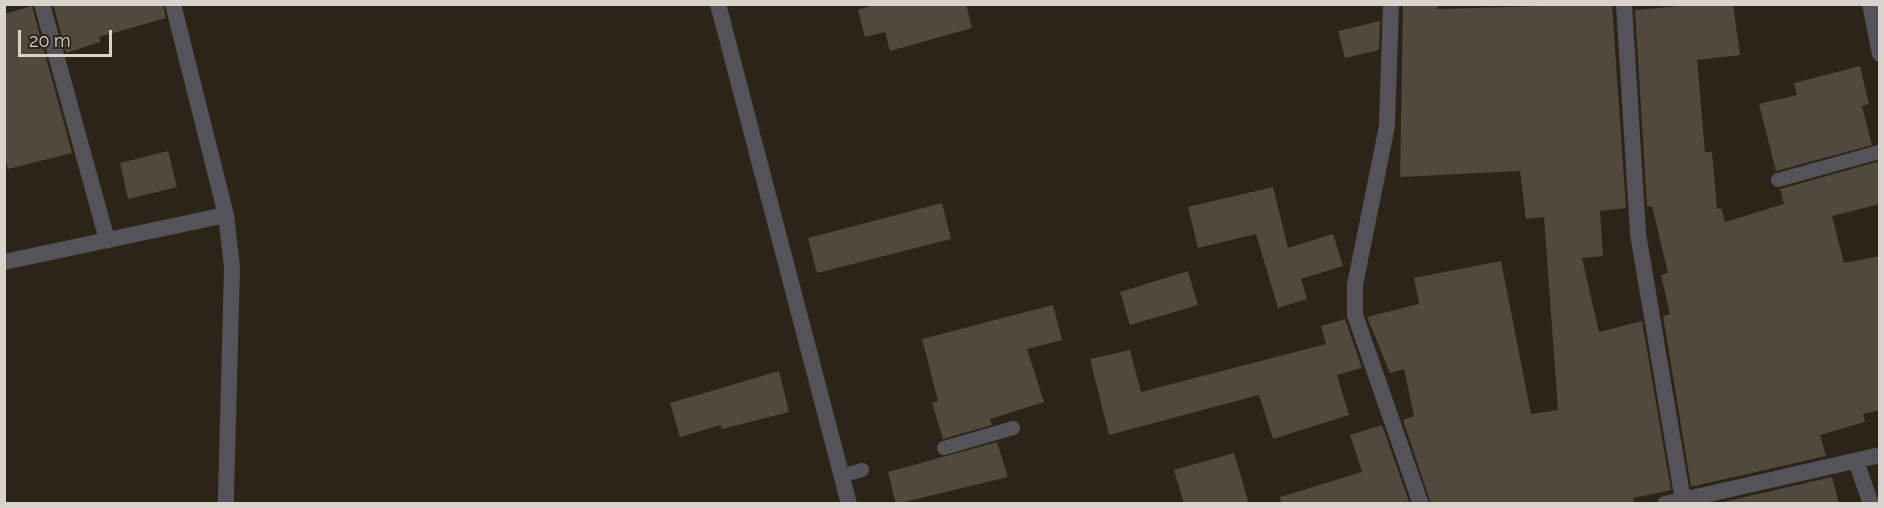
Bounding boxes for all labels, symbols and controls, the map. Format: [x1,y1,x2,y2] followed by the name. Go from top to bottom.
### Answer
[21,18,116,56] scale bar
[29,30,71,51] text: 20 m

